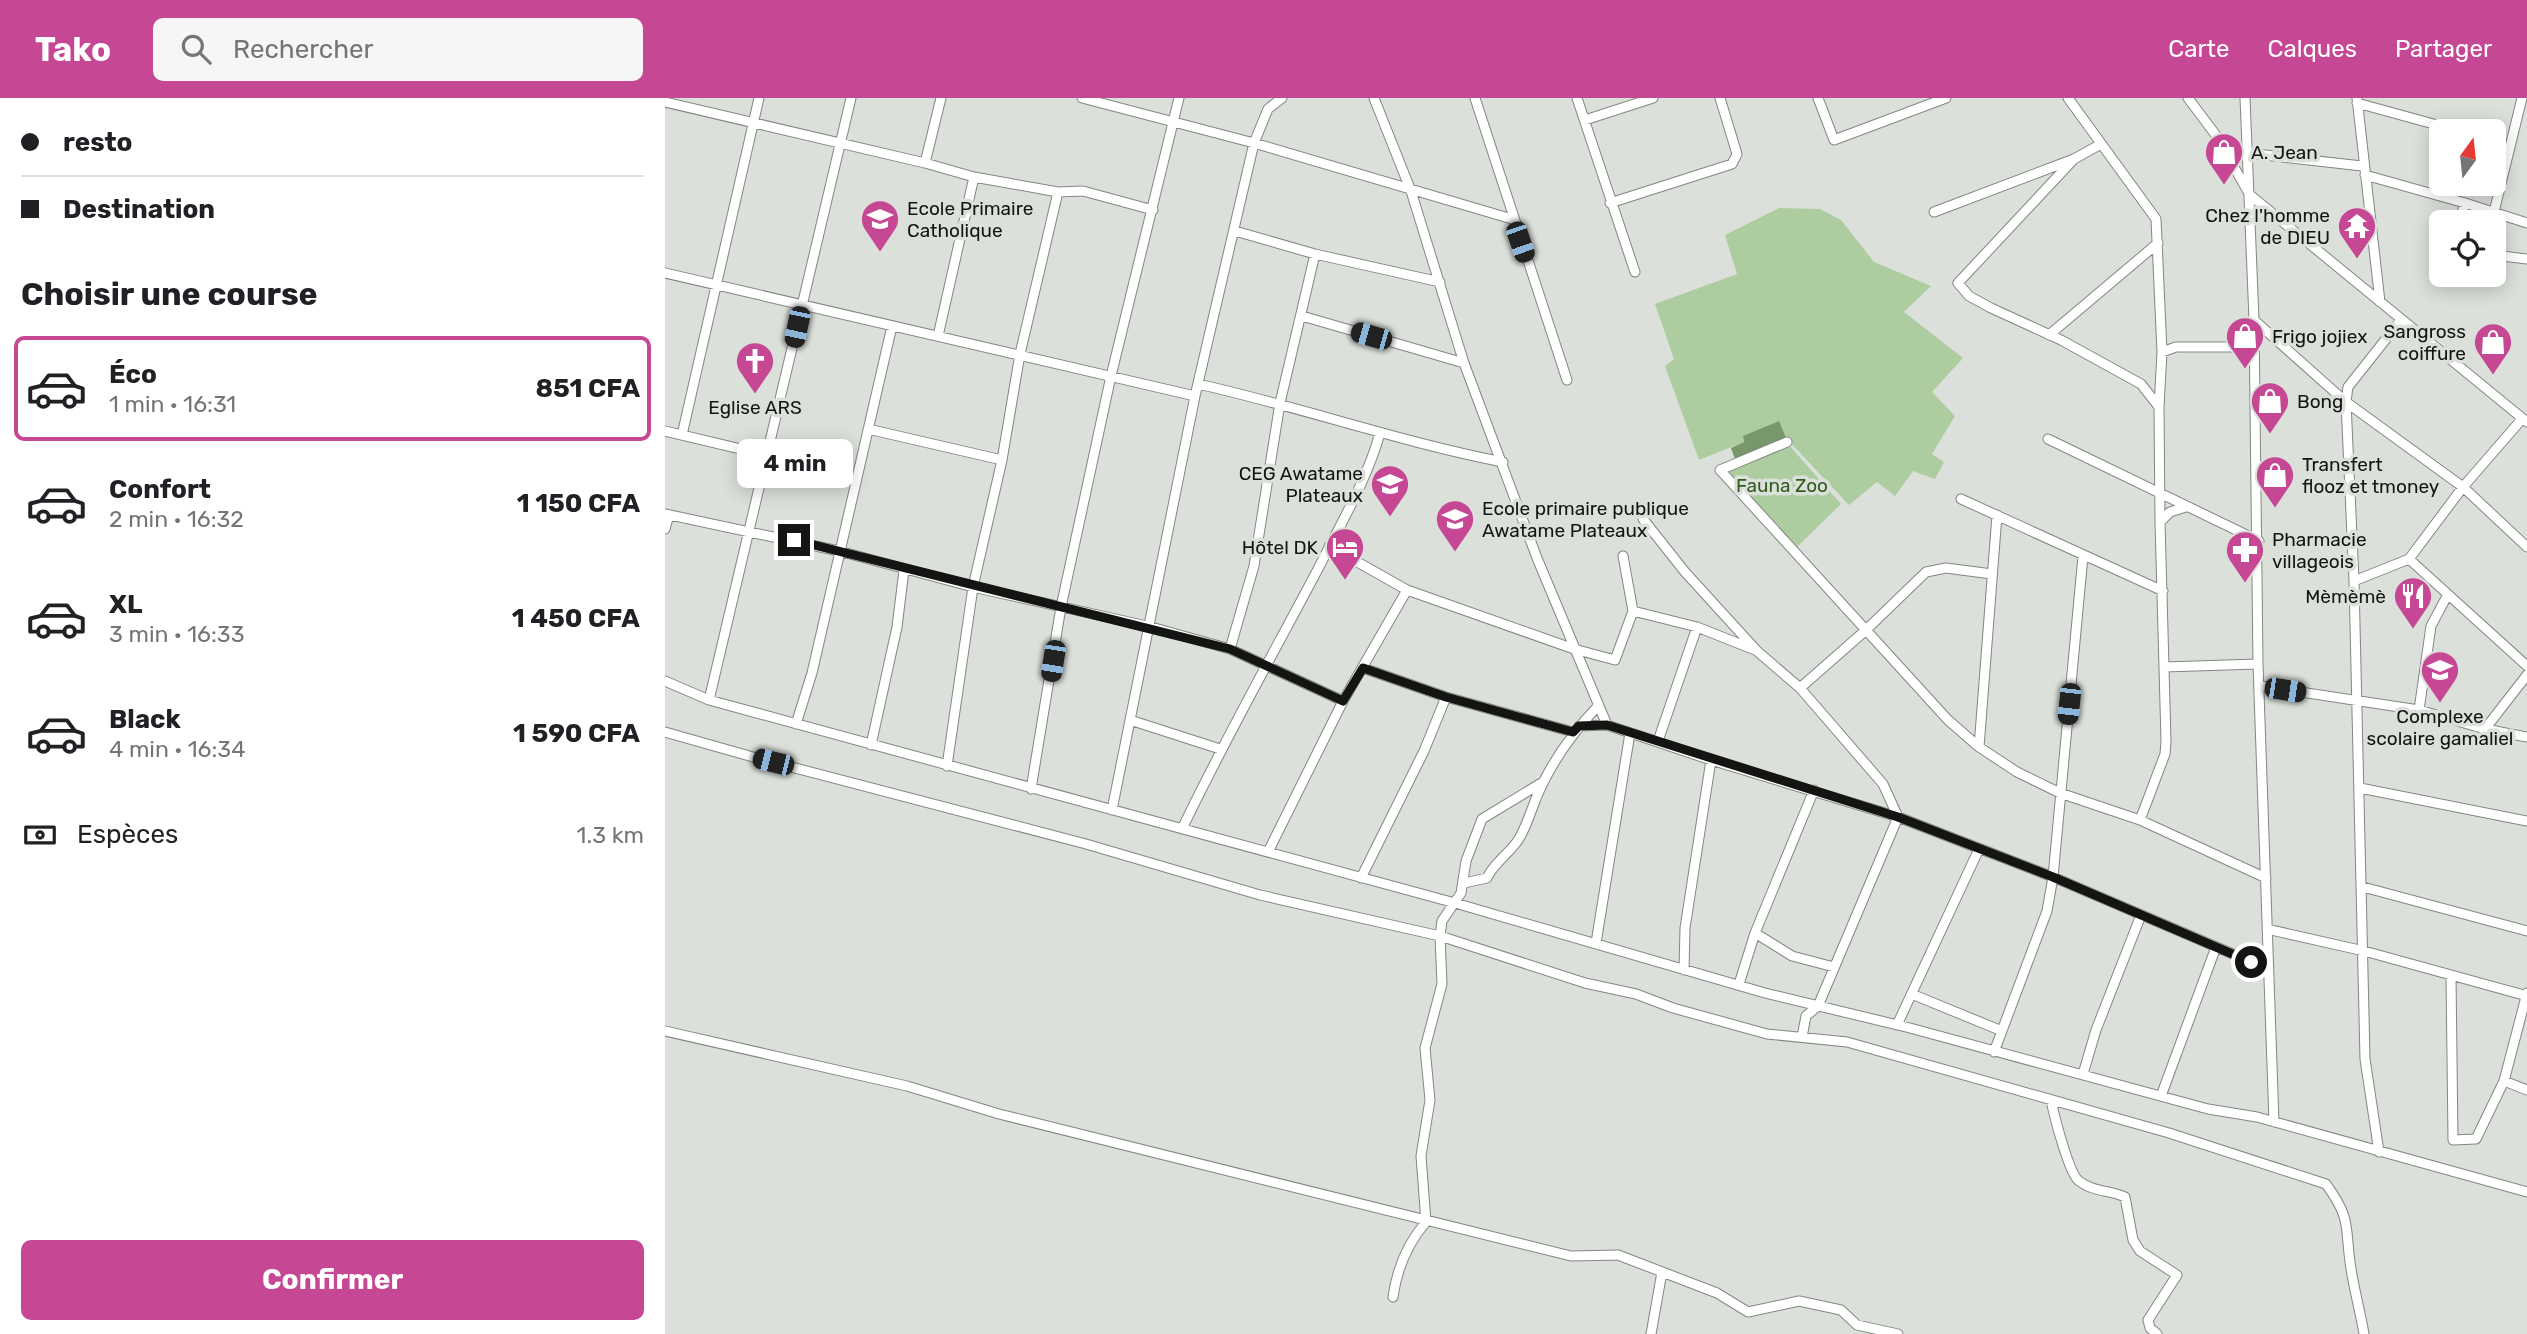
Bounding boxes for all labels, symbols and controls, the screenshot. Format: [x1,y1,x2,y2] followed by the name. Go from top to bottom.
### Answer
[153,18,643,81] search box
[35,30,111,69] text: Tako
[177,30,215,68] icon: search
[233,34,374,65] text: Rechercher
[2168,35,2229,63] text: Carte
[2267,35,2357,63] text: Calques
[2395,35,2492,63] text: Partager
[2429,119,2506,196] north arrow
[2429,119,2506,287] map controls
[63,127,132,158] text: resto
[2203,131,2245,186] shop icon: A. Jean
[2251,141,2318,164] place label: A. Jean
[63,194,215,225] text: Destination
[907,197,1033,242] place label: Ecole Primaire Catholique
[859,198,901,253] school or university icon: Ecole Primaire Catholique
[2205,204,2330,249] place label: Chez l'homme de DIEU
[2336,205,2378,260] temple icon: Chez l'homme de DIEU
[2429,210,2506,287] button: locate
[1504,219,1537,265] car
[21,275,318,313] text: Choisir une course
[783,304,812,350] car
[2224,315,2266,370] shop icon: Frigo jojiex
[1348,320,1395,352] car
[2384,320,2466,365] place label: Sangross coiffure
[2472,321,2514,376] shop icon: Sangross coiffure
[2272,325,2367,348] place label: Frigo jojiex
[734,340,776,395] church icon: Eglise ARS
[25,357,88,420] icon: car
[109,359,157,390] text: Éco
[535,373,640,404] text: 851 CFA
[2249,380,2291,435] shop icon: Bong
[109,390,236,418] text: 1 min · 16:31
[2297,390,2343,413] place label: Bong
[708,396,802,419] place label: Eglise ARS
[736,438,852,488] callout: 4 min
[763,449,827,477] text: 4 min
[2302,453,2439,498] place label: Transfert flooz et tmoney
[2254,454,2296,509] shop icon: Transfert flooz et tmoney
[1239,462,1363,507] place label: CEG Awatame Plateaux
[1369,463,1411,518] school or university icon: CEG Awatame Plateaux
[25,472,88,535] icon: car
[109,474,211,505] text: Confort
[1736,474,1828,497] park label: Fauna Zoo
[517,488,640,519] text: 1 150 CFA
[1482,497,1689,542] place label: Ecole primaire publique Awatame Plateaux
[1434,498,1476,553] school or university icon: Ecole primaire publique Awatame Plateaux
[109,505,244,533] text: 2 min · 16:32
[778,524,810,556] route end
[1324,526,1366,581] hotel icon: Hôtel DK
[2272,528,2367,573] place label: Pharmacie villageois
[2224,529,2266,584] pharmacy icon: Pharmacie villageois
[1242,536,1319,559] place label: Hôtel DK
[2392,575,2434,630] restaurant icon: Mèmèmè
[2305,585,2386,608] place label: Mèmèmè
[25,587,88,650] icon: car
[109,589,142,620] text: XL
[512,603,640,634] text: 1 450 CFA
[109,620,245,648] text: 3 min · 16:33
[1040,639,1067,683] car
[2419,649,2461,704] school or university icon: Complexe scolaire gamaliel
[2263,676,2308,704] car
[2057,682,2082,726] car
[25,702,88,765] icon: car
[109,704,181,735] text: Black
[2367,705,2513,750] place label: Complexe scolaire gamaliel
[513,718,640,749] text: 1 590 CFA
[109,735,245,763] text: 4 min · 16:34
[751,747,796,777] car
[21,816,59,854] icon: cash
[77,819,178,850] text: Espèces
[577,821,644,849] text: 1.3 km
[2235,946,2267,978] route start
[21,1240,644,1320] button: Confirmer

